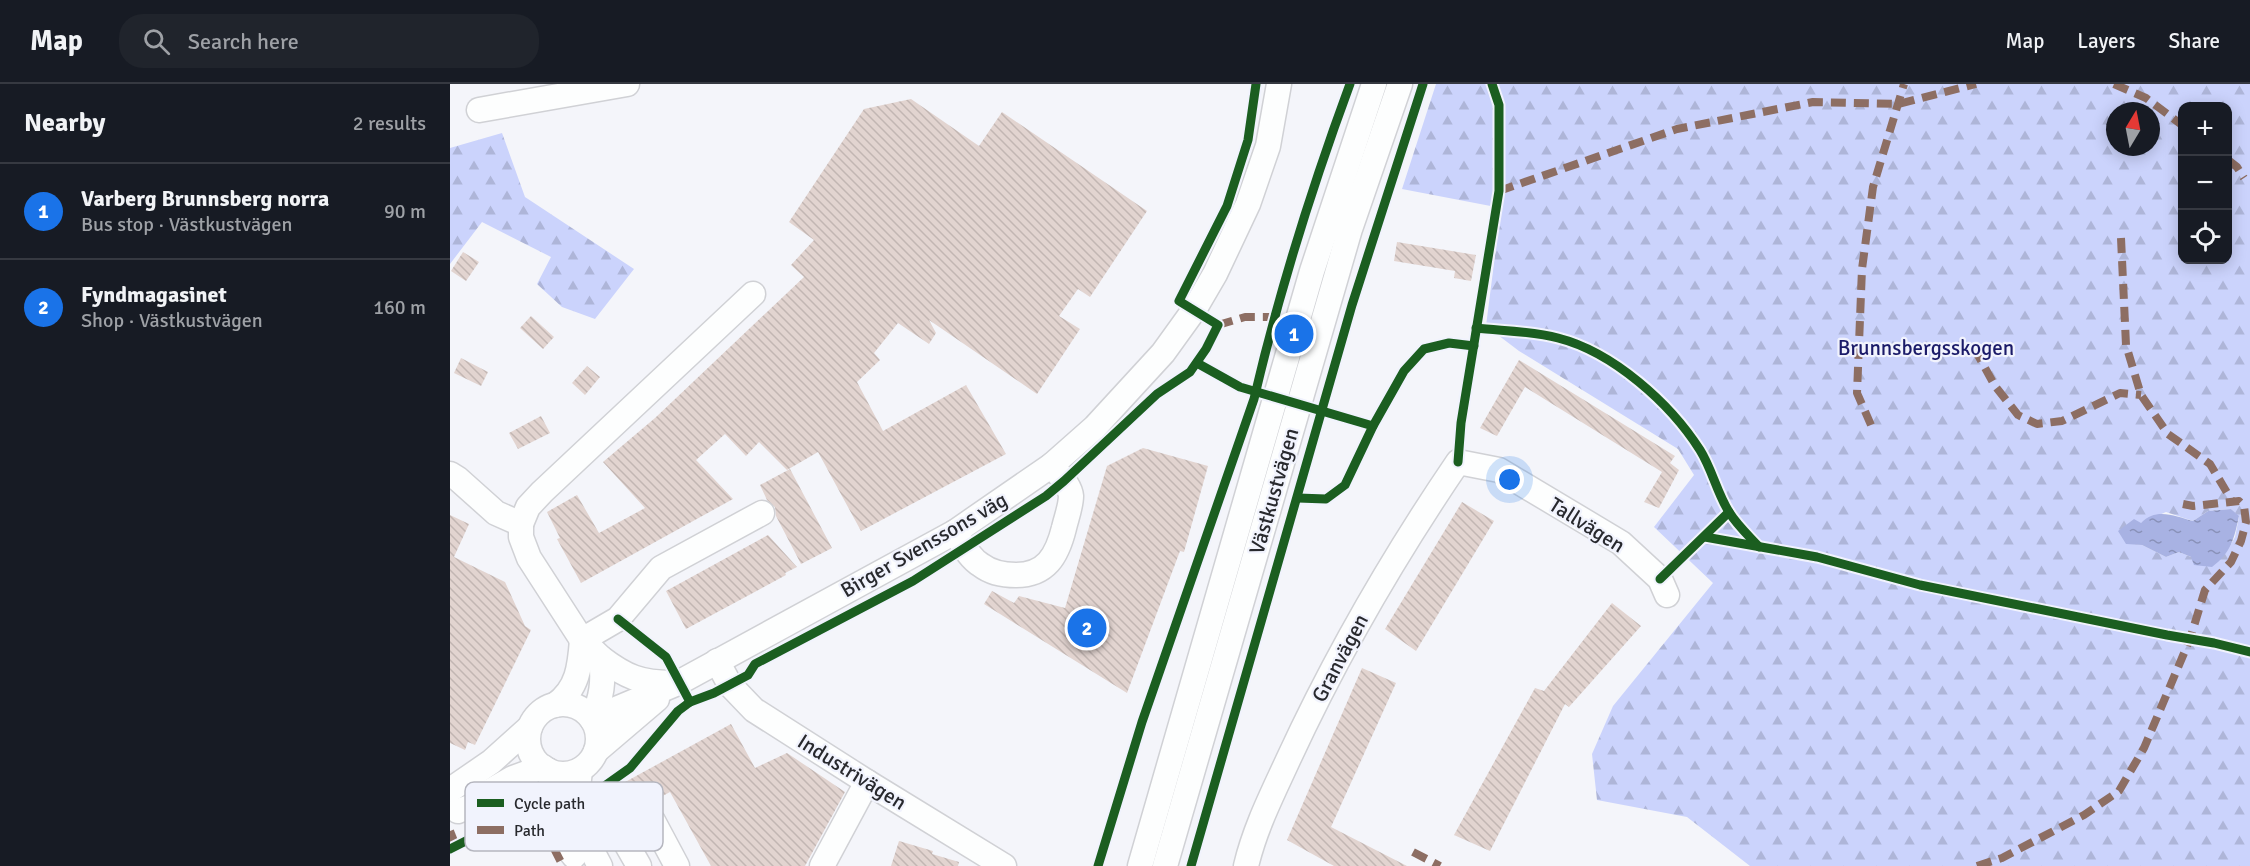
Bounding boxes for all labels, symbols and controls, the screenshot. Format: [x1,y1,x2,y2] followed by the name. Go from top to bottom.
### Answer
[119,14,539,68] search box
[30,24,83,58] text: Map
[140,25,173,58] icon: search
[188,28,299,55] text: Search here
[2006,28,2044,54] text: Map
[2077,28,2135,54] text: Layers
[2168,28,2220,54] text: Share
[2106,102,2160,156] north arrow
[2178,102,2232,264] map controls
[2178,102,2232,156] button: +
[24,107,105,139] text: Nearby
[353,111,426,136] text: 2 results
[2178,156,2232,210] button: −
[81,185,329,212] text: Varberg Brunnsberg norra
[38,199,49,224] text: 1
[384,199,426,224] text: 90 m
[2178,210,2232,264] button: locate
[81,212,292,237] text: Bus stop · Västkustvägen
[81,281,227,308] text: Fyndmagasinet
[38,295,49,320] text: 2
[373,295,426,320] text: 160 m
[81,308,263,333] text: Shop · Västkustvägen
[1274,312,1314,356] pin: 1
[1838,335,2014,361] park label: Brunnsbergsskogen
[1244,425,1304,557] street label: Västkustvägen
[1495,465,1524,494] your location
[836,487,1012,603] street label: Birger Svenssons väg
[1544,492,1630,558] street label: Tallvägen
[1068,606,1106,650] pin: 2
[1306,610,1374,706] street label: Granvägen
[793,728,911,816] street label: Industrivägen
[465,782,663,851] legend
[514,794,585,814] text: Cycle path
[514,821,545,841] text: Path

